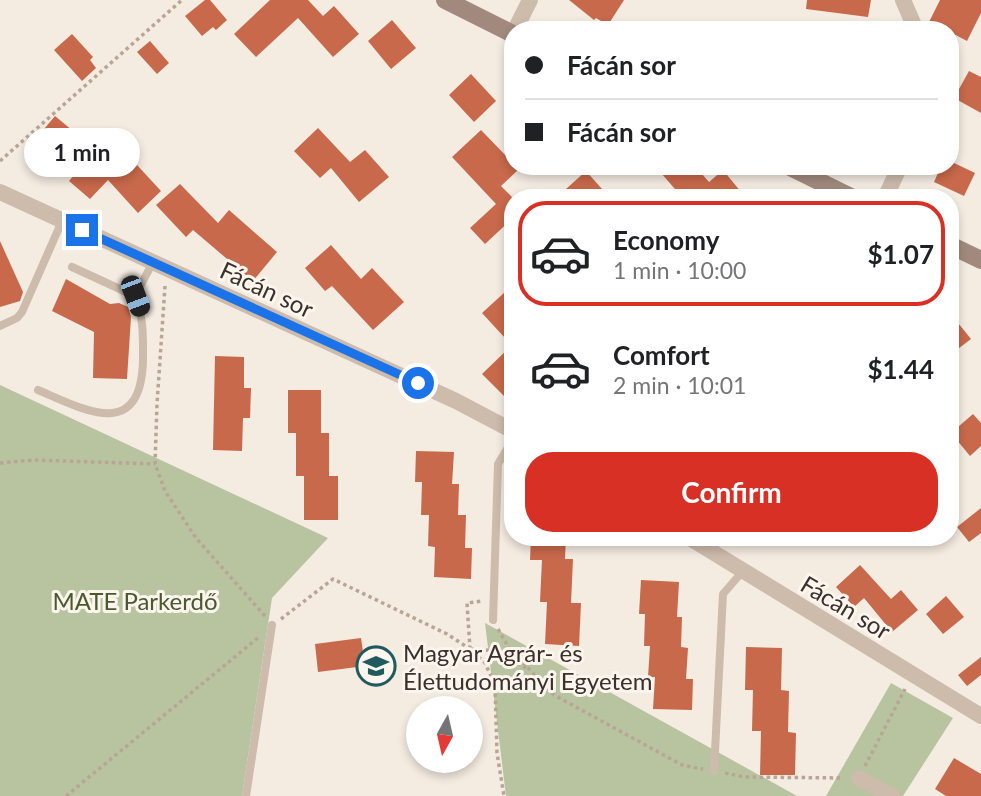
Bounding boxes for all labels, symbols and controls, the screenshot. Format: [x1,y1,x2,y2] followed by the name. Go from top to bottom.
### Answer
[567,49,676,81] text: Fácán sor
[567,116,676,148] text: Fácán sor
[24,128,140,177] callout: 1 min
[53,138,111,166] text: 1 min
[66,214,98,246] route end
[529,222,592,285] icon: car
[613,224,719,256] text: Economy
[868,238,934,270] text: $1.07
[216,255,318,323] street label: Fácán sor
[613,256,746,284] text: 1 min · 10:00
[118,273,153,319] car
[529,337,592,400] icon: car
[613,339,710,371] text: Comfort
[868,353,934,385] text: $1.44
[402,367,434,399] route start
[613,371,746,399] text: 2 min · 10:01
[525,452,938,532] button: Confirm
[796,569,896,645] street label: Fácán sor
[52,586,218,615] park label: MATE Parkerdő
[403,638,652,695] place label: Magyar Agrár- és Élettudományi Egyetem
[355,645,397,687] school or university icon: Magyar Agrár- és Élettudományi Egyetem
[406,696,483,774] north arrow
[406,696,483,773] map controls

